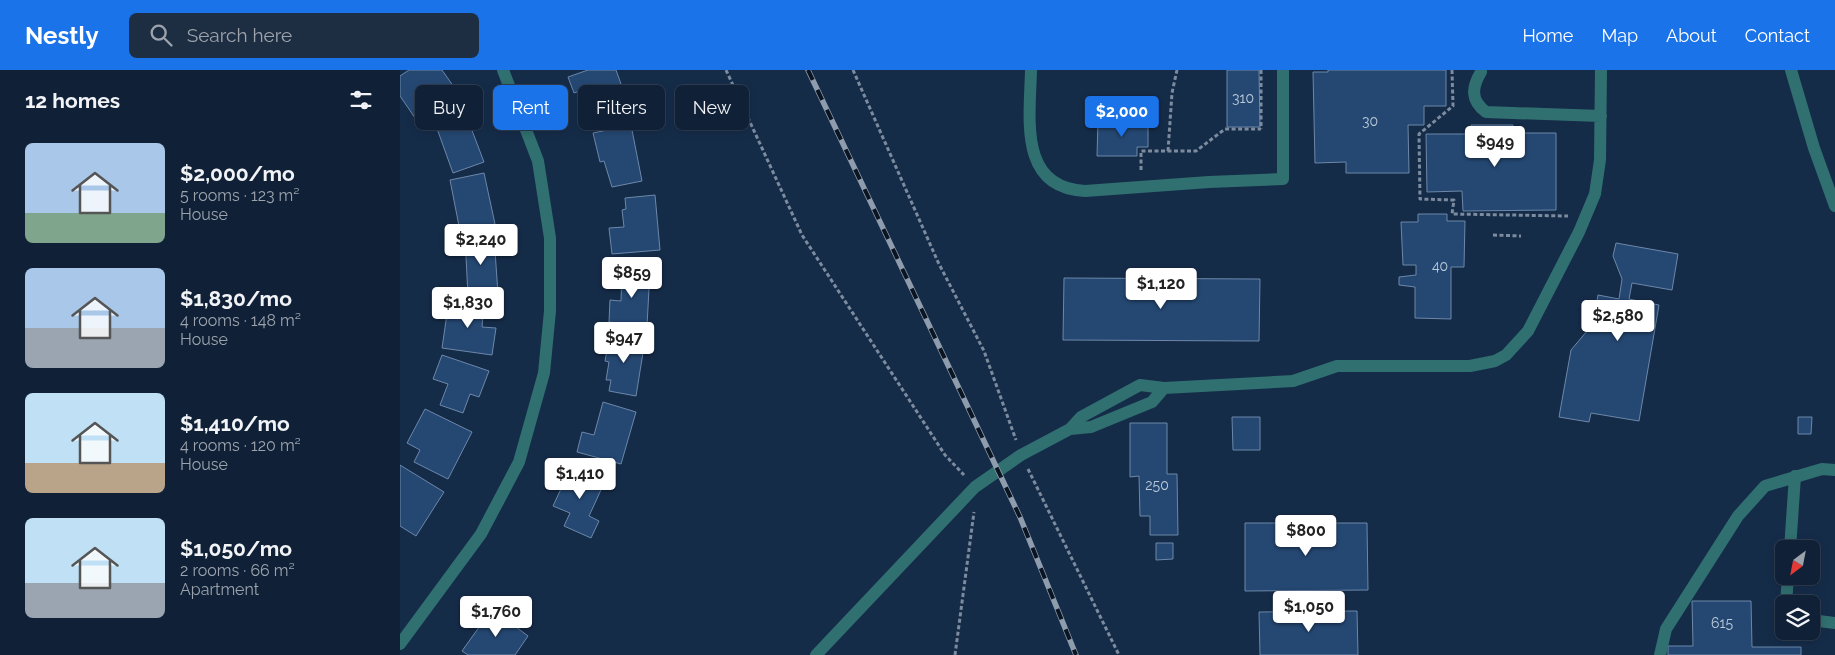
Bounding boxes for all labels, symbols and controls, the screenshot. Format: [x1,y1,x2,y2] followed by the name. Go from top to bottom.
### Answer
[129,13,479,58] search box
[25,21,99,50] text: Nestly
[147,21,175,49] icon: search
[187,24,292,46] text: Search here
[1522,25,1573,46] text: Home
[1601,25,1638,46] text: Map
[1666,25,1717,46] text: About
[1745,25,1810,46] text: Contact
[415,85,483,130] chip: Buy
[493,85,568,130] chip: Rent
[578,85,665,130] chip: Filters
[675,85,749,130] chip: New
[347,86,375,114] icon: filters
[25,88,120,113] text: 12 homes
[1232,90,1254,106] house number: 310
[1081,96,1163,138] pin: $2,000
[1096,102,1148,121] text: $2,000
[1362,113,1378,129] house number: 30
[1465,126,1525,168] pin: $949
[1476,132,1514,151] text: $949
[180,161,295,186] text: $2,000/mo
[65,163,125,223] icon: home
[180,186,300,205] text: 5 rooms · 123 m²
[180,205,228,224] text: House
[440,224,522,266] pin: $2,240
[456,230,506,249] text: $2,240
[602,256,662,299] pin: $859
[1432,258,1448,274] house number: 40
[613,263,651,282] text: $859
[1120,268,1202,310] pin: $1,120
[1137,274,1185,293] text: $1,120
[180,286,292,311] text: $1,830/mo
[427,286,509,329] pin: $1,830
[65,288,125,348] icon: home
[443,293,493,312] text: $1,830
[1577,300,1659,342] pin: $2,580
[1592,306,1644,325] text: $2,580
[180,311,301,330] text: 4 rooms · 148 m²
[594,322,654,364] pin: $947
[605,328,643,347] text: $947
[180,330,228,349] text: House
[180,411,290,436] text: $1,410/mo
[65,413,125,473] icon: home
[180,436,301,455] text: 4 rooms · 120 m²
[180,455,228,474] text: House
[539,458,621,500] pin: $1,410
[556,464,604,483] text: $1,410
[1145,477,1169,493] house number: 250
[1276,514,1336,557] pin: $800
[1286,521,1326,540] text: $800
[180,536,292,561] text: $1,050/mo
[65,538,125,598] icon: home
[1775,540,1820,585] north arrow
[1775,540,1820,640] map controls
[180,561,295,580] text: 2 rooms · 66 m²
[180,580,259,599] text: Apartment
[1268,590,1350,633] pin: $1,050
[1775,595,1820,640] button: layers
[455,596,537,638] pin: $1,760
[1284,597,1334,616] text: $1,050
[471,602,521,621] text: $1,760
[1711,615,1733,631] house number: 615

